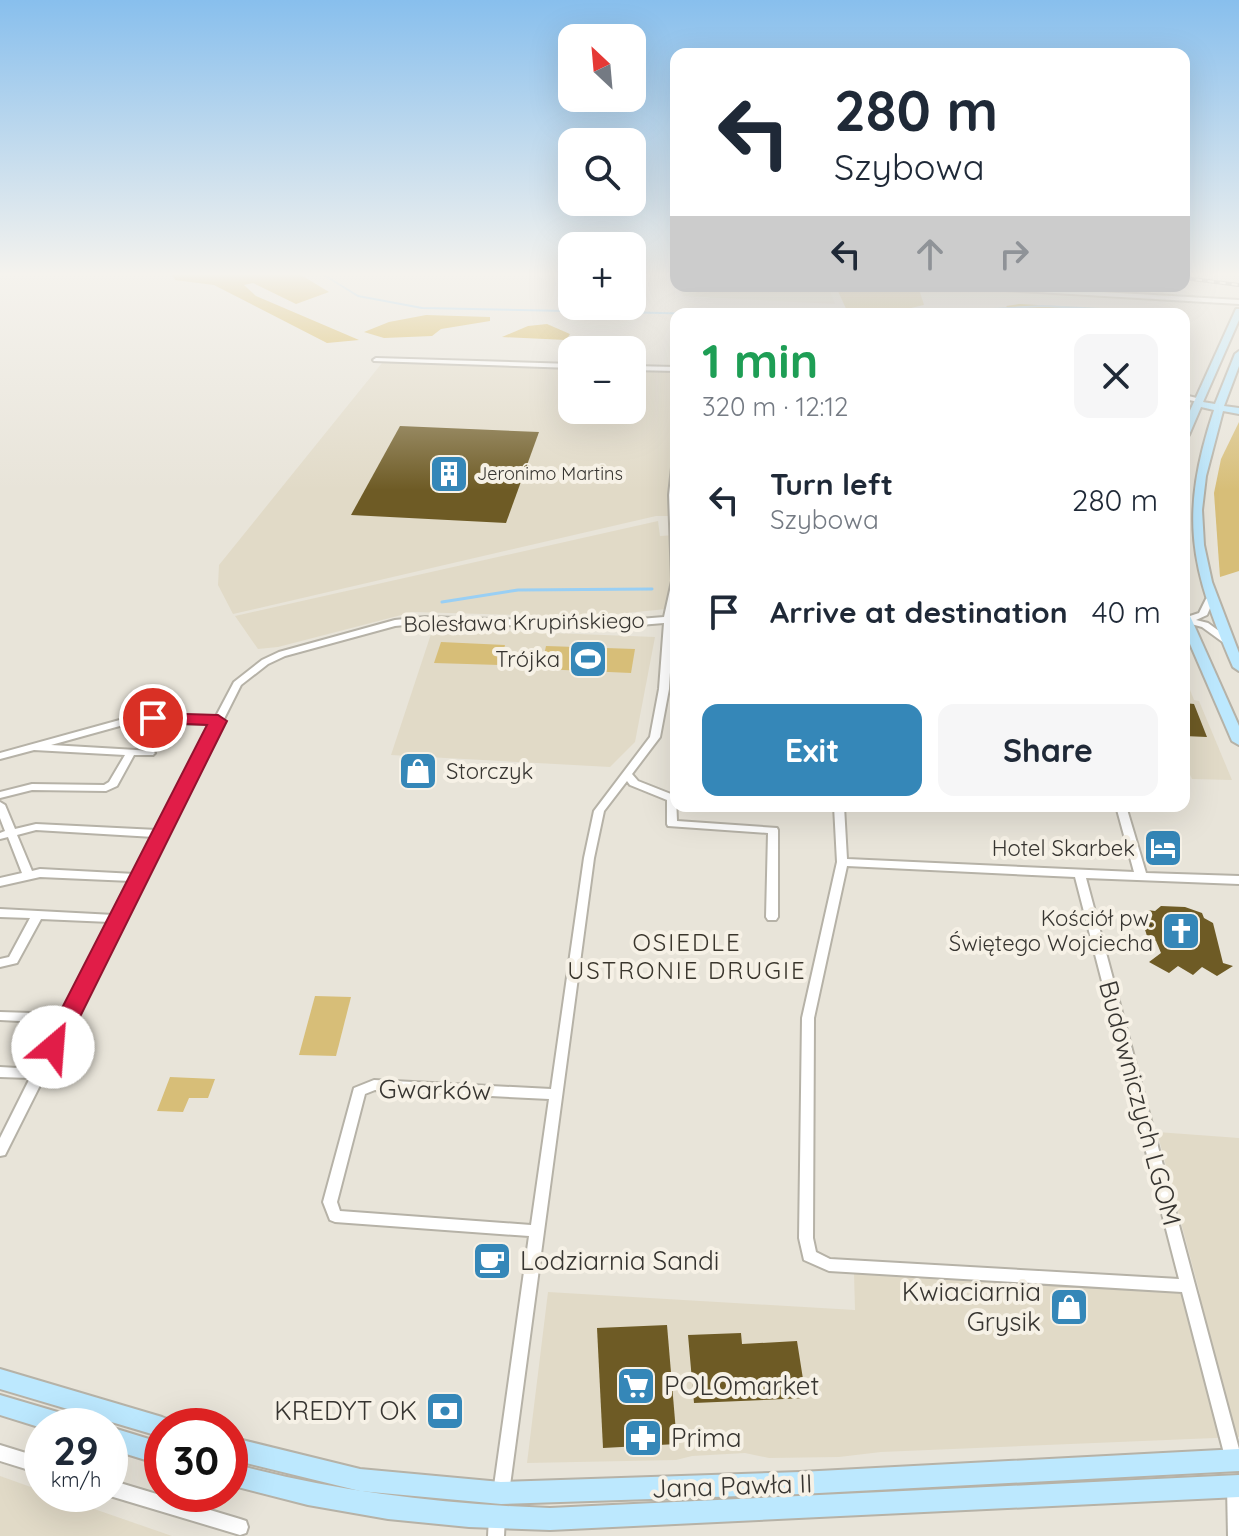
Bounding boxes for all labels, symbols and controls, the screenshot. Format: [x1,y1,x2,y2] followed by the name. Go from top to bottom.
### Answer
[558,24,646,112] north arrow
[558,24,646,424] map controls
[834,75,998,145] text: 280 m
[702,80,806,184] icon: left
[558,128,646,216] button: search
[834,144,985,189] text: Szybowa
[558,232,646,320] button: +
[824,232,868,276] icon: left
[908,232,952,276] icon: ahead
[992,232,1036,276] icon: right
[702,330,818,390] text: 1 min
[1074,334,1158,418] button: close
[558,336,646,424] button: −
[702,390,848,423] text: 320 m · 12:12
[428,453,470,495] building icon: Jeronimo Martins
[477,462,623,485] place label: Jeronimo Martins
[770,465,893,503] text: Turn left
[702,478,746,522] icon: left
[1072,481,1158,519] text: 280 m
[770,503,879,536] text: Szybowa
[702,590,746,634] icon: arrive
[770,593,1068,631] text: Arrive at destination
[1092,593,1161,631] text: 40 m
[403,606,645,638] street label: Bolesława Krupińskiego
[567,638,609,680] sports icon: Trójka
[495,645,560,673] place label: Trójka
[119,684,187,752] pin
[131,696,175,740] icon: arrive
[702,704,922,796] button: Exit
[938,704,1158,796] button: Share
[397,750,439,792] shop icon: Storczyk
[446,757,533,785] place label: Storczyk
[1142,827,1184,869] hotel icon: Hotel Skarbek
[992,834,1135,862] place label: Hotel Skarbek
[949,904,1153,957] place label: Kościół pw. Świętego Wojciecha
[1160,910,1202,952] church icon: Kościół pw. Świętego Wojciecha
[567,927,807,985] district label: OSIEDLE USTRONIE DRUGIE
[1092,977,1189,1229] street label: Budowniczych LGOM
[11,1005,95,1089] position arrow
[378,1072,492,1107] street label: Gwarków
[471,1240,513,1282] cafe icon: Lodziarnia Sandi
[520,1244,719,1277] place label: Lodziarnia Sandi
[902,1275,1041,1338] place label: Kwiaciarnia Grysik
[1048,1286,1090,1328] shop icon: Kwiaciarnia Grysik
[615,1365,657,1407] supermarket icon: POLOmarket
[664,1369,819,1402] place label: POLOmarket
[424,1390,466,1432] bank icon: KREDYT OK
[274,1394,417,1427] place label: KREDYT OK
[144,1408,248,1512] speed limit sign: 30
[622,1417,664,1459] pharmacy icon: Prima
[671,1421,742,1454] place label: Prima
[53,1425,99,1475] text: 29
[651,1466,813,1505] street label: Jana Pawła II
[51,1467,101,1492] text: km/h

